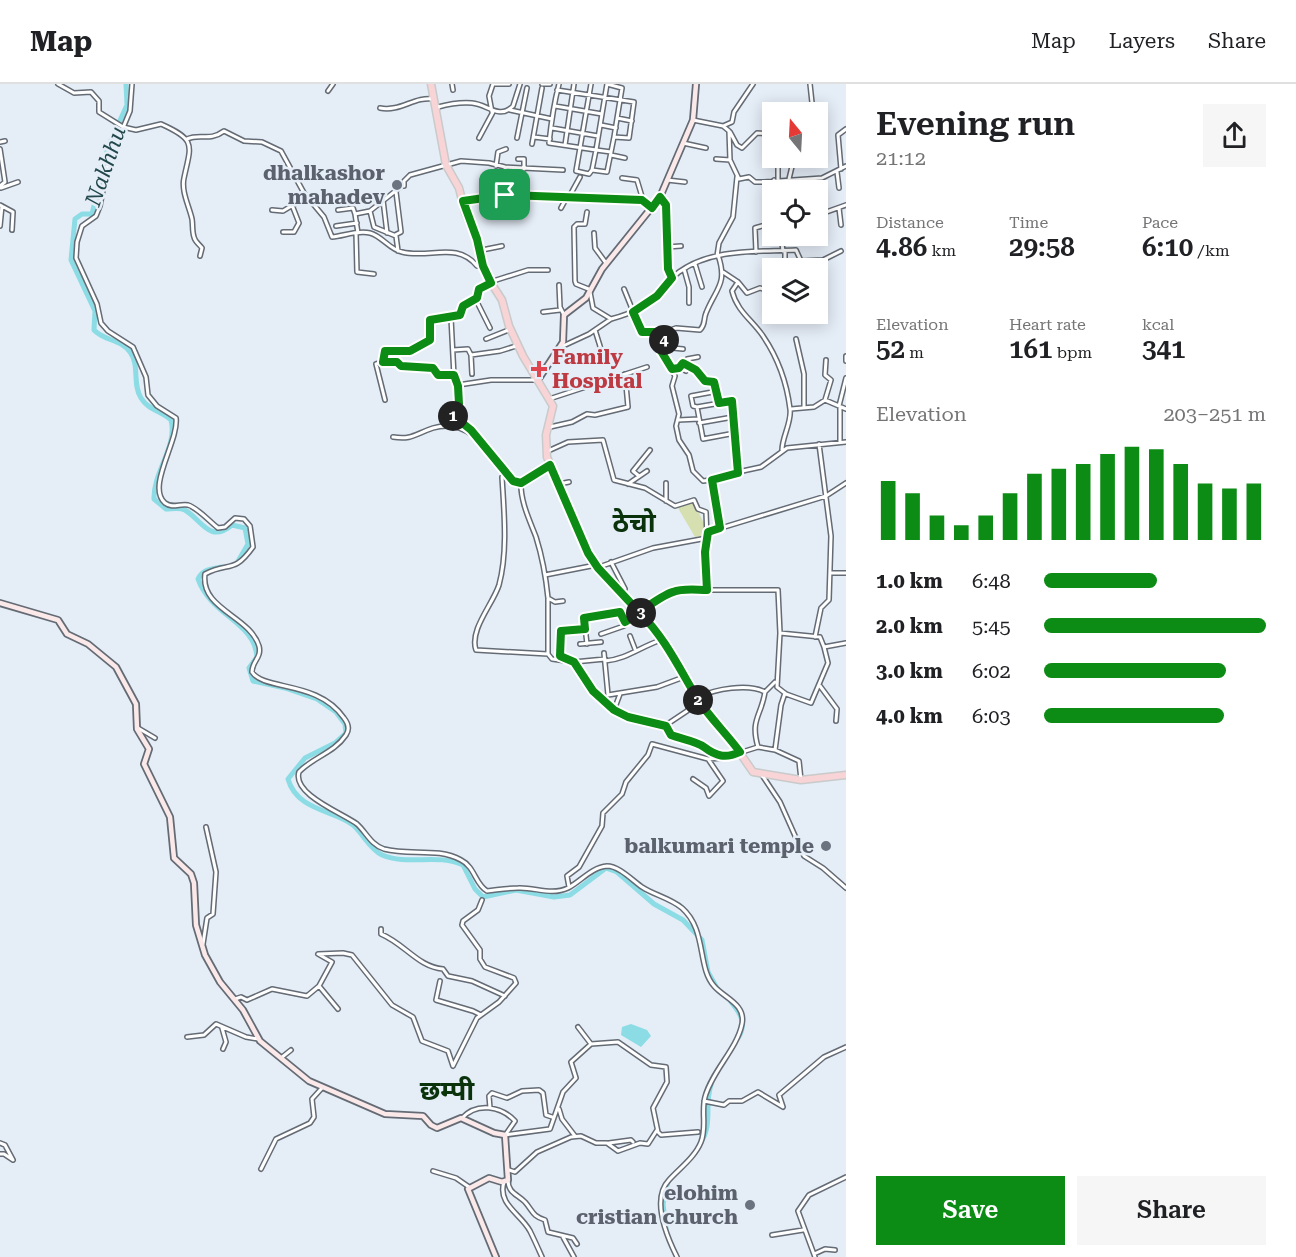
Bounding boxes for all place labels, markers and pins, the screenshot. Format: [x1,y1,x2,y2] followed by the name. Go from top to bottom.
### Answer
[263,161,385,209] place label: dhalkashor mahadev
[479,169,530,220] pin
[390,178,404,192] marker: dhalkashor mahadev
[649,325,679,355] pin: 4
[552,345,642,393] place label: Family Hospital
[530,360,548,378] marker: Family Hospital
[438,401,468,431] pin: 1
[626,598,656,628] pin: 3
[683,685,713,715] pin: 2
[624,834,814,858] place label: balkumari temple
[819,839,833,853] marker: balkumari temple
[576,1181,738,1229] place label: elohim cristian church
[743,1198,757,1212] marker: elohim cristian church

